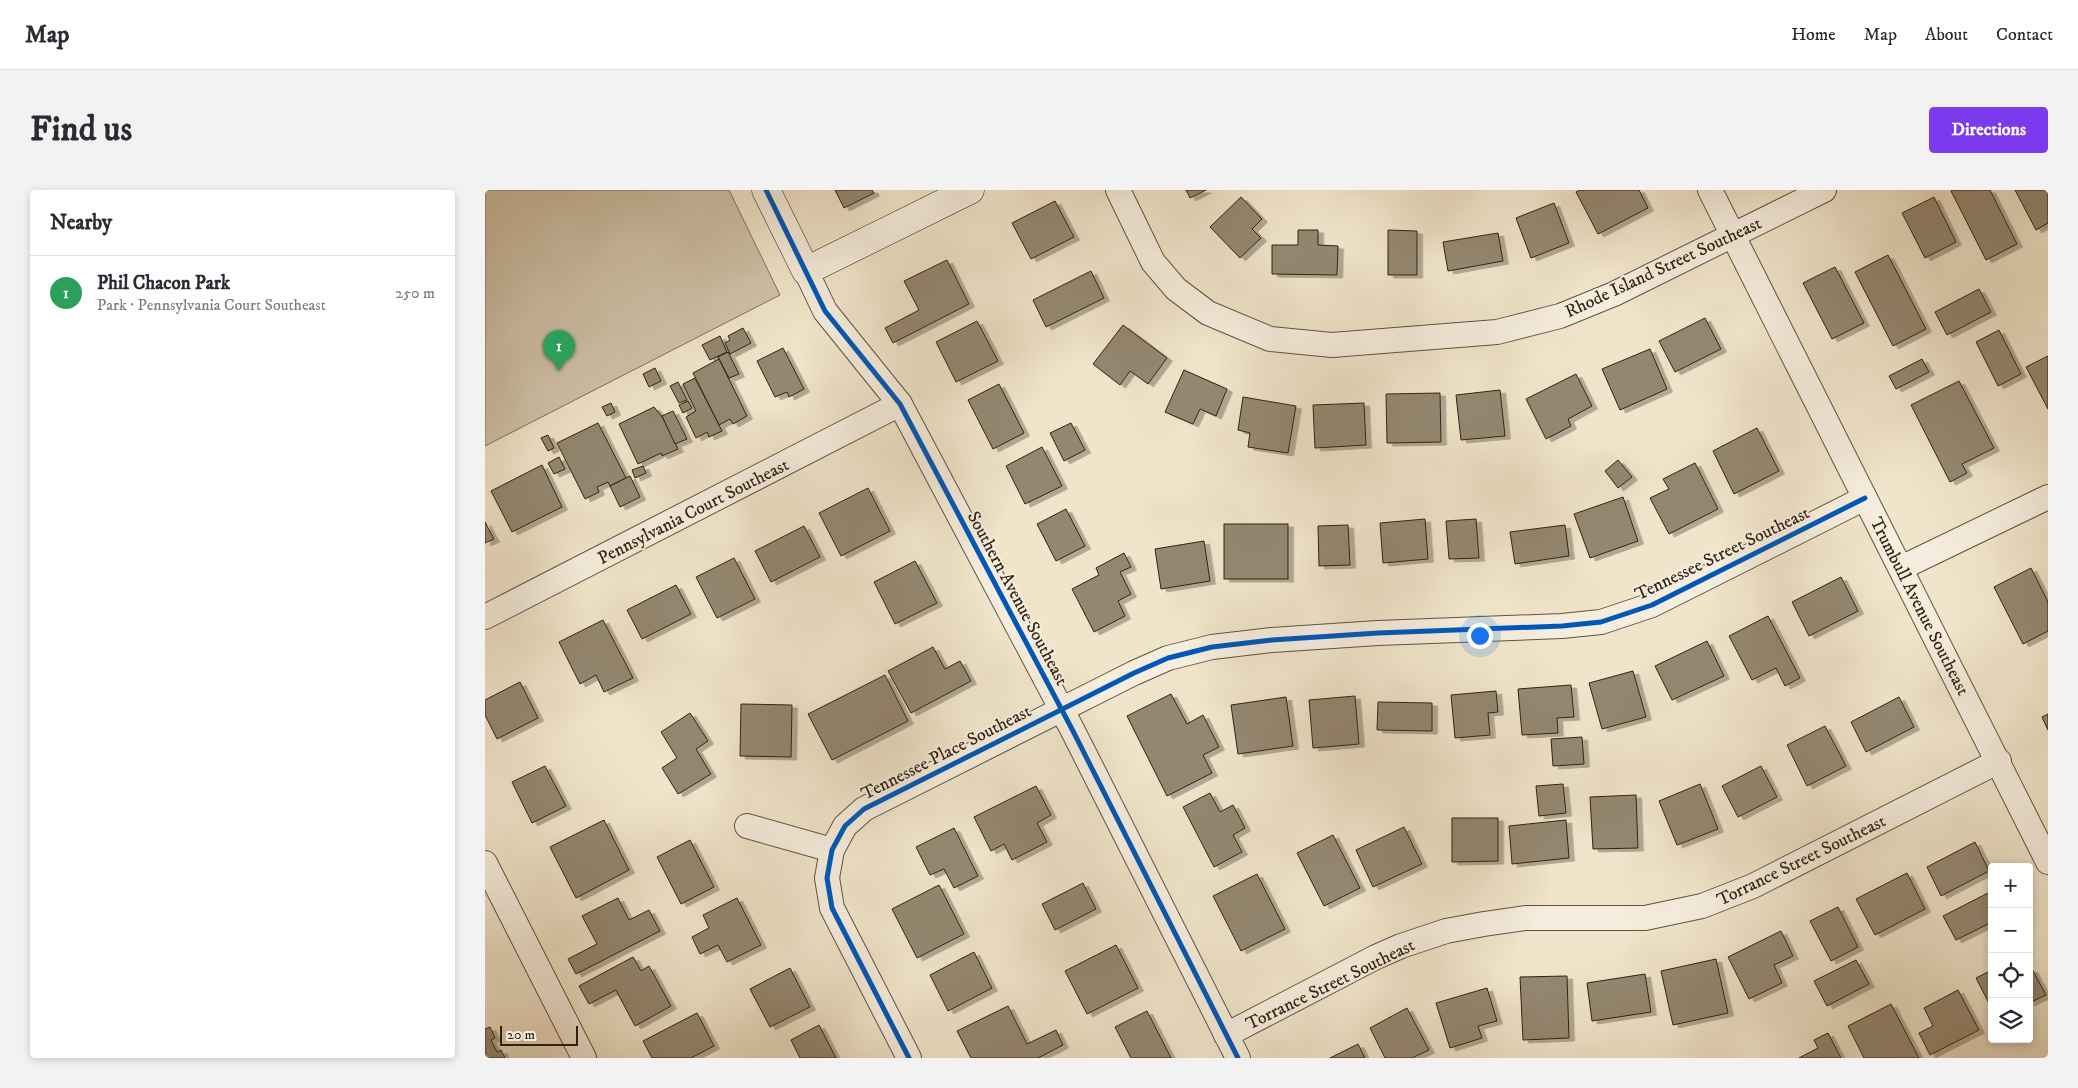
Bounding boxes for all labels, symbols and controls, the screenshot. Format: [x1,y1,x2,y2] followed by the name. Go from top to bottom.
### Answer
[25,20,69,50] text: Map
[1791,24,1836,46] text: Home
[1864,24,1897,46] text: Map
[1925,24,1968,46] text: About
[1996,24,2053,46] text: Contact
[1929,107,2048,153] button: Directions
[30,108,132,152] text: Find us
[50,210,112,236] text: Nearby
[1562,213,1765,323] street label: Rhode Island Street Southeast
[97,272,230,295] text: Phil Chacon Park
[63,283,69,303] text: 1
[395,283,435,303] text: 250 m
[97,295,326,315] text: Park · Pennsylvania Court Southeast
[543,330,575,371] pin: 1
[594,454,793,570] street label: Pennsylvania Court Southeast
[1632,502,1814,606] street label: Tennessee Street Southeast
[962,508,1073,690] street label: Southern Avenue Southeast
[1865,514,1974,699] street label: Trumbull Avenue Southeast
[1467,623,1493,649] your location
[858,700,1035,805] street label: Tennessee Place Southeast
[1713,810,1890,911] street label: Torrance Street Southeast
[1988,863,2033,1043] map controls
[1988,863,2033,908] button: +
[1988,908,2033,953] button: −
[1242,934,1419,1035] street label: Torrance Street Southeast
[1988,953,2033,998] button: locate
[1988,998,2033,1043] button: layers
[500,1023,577,1046] scale bar
[507,1026,535,1044] text: 20 m

